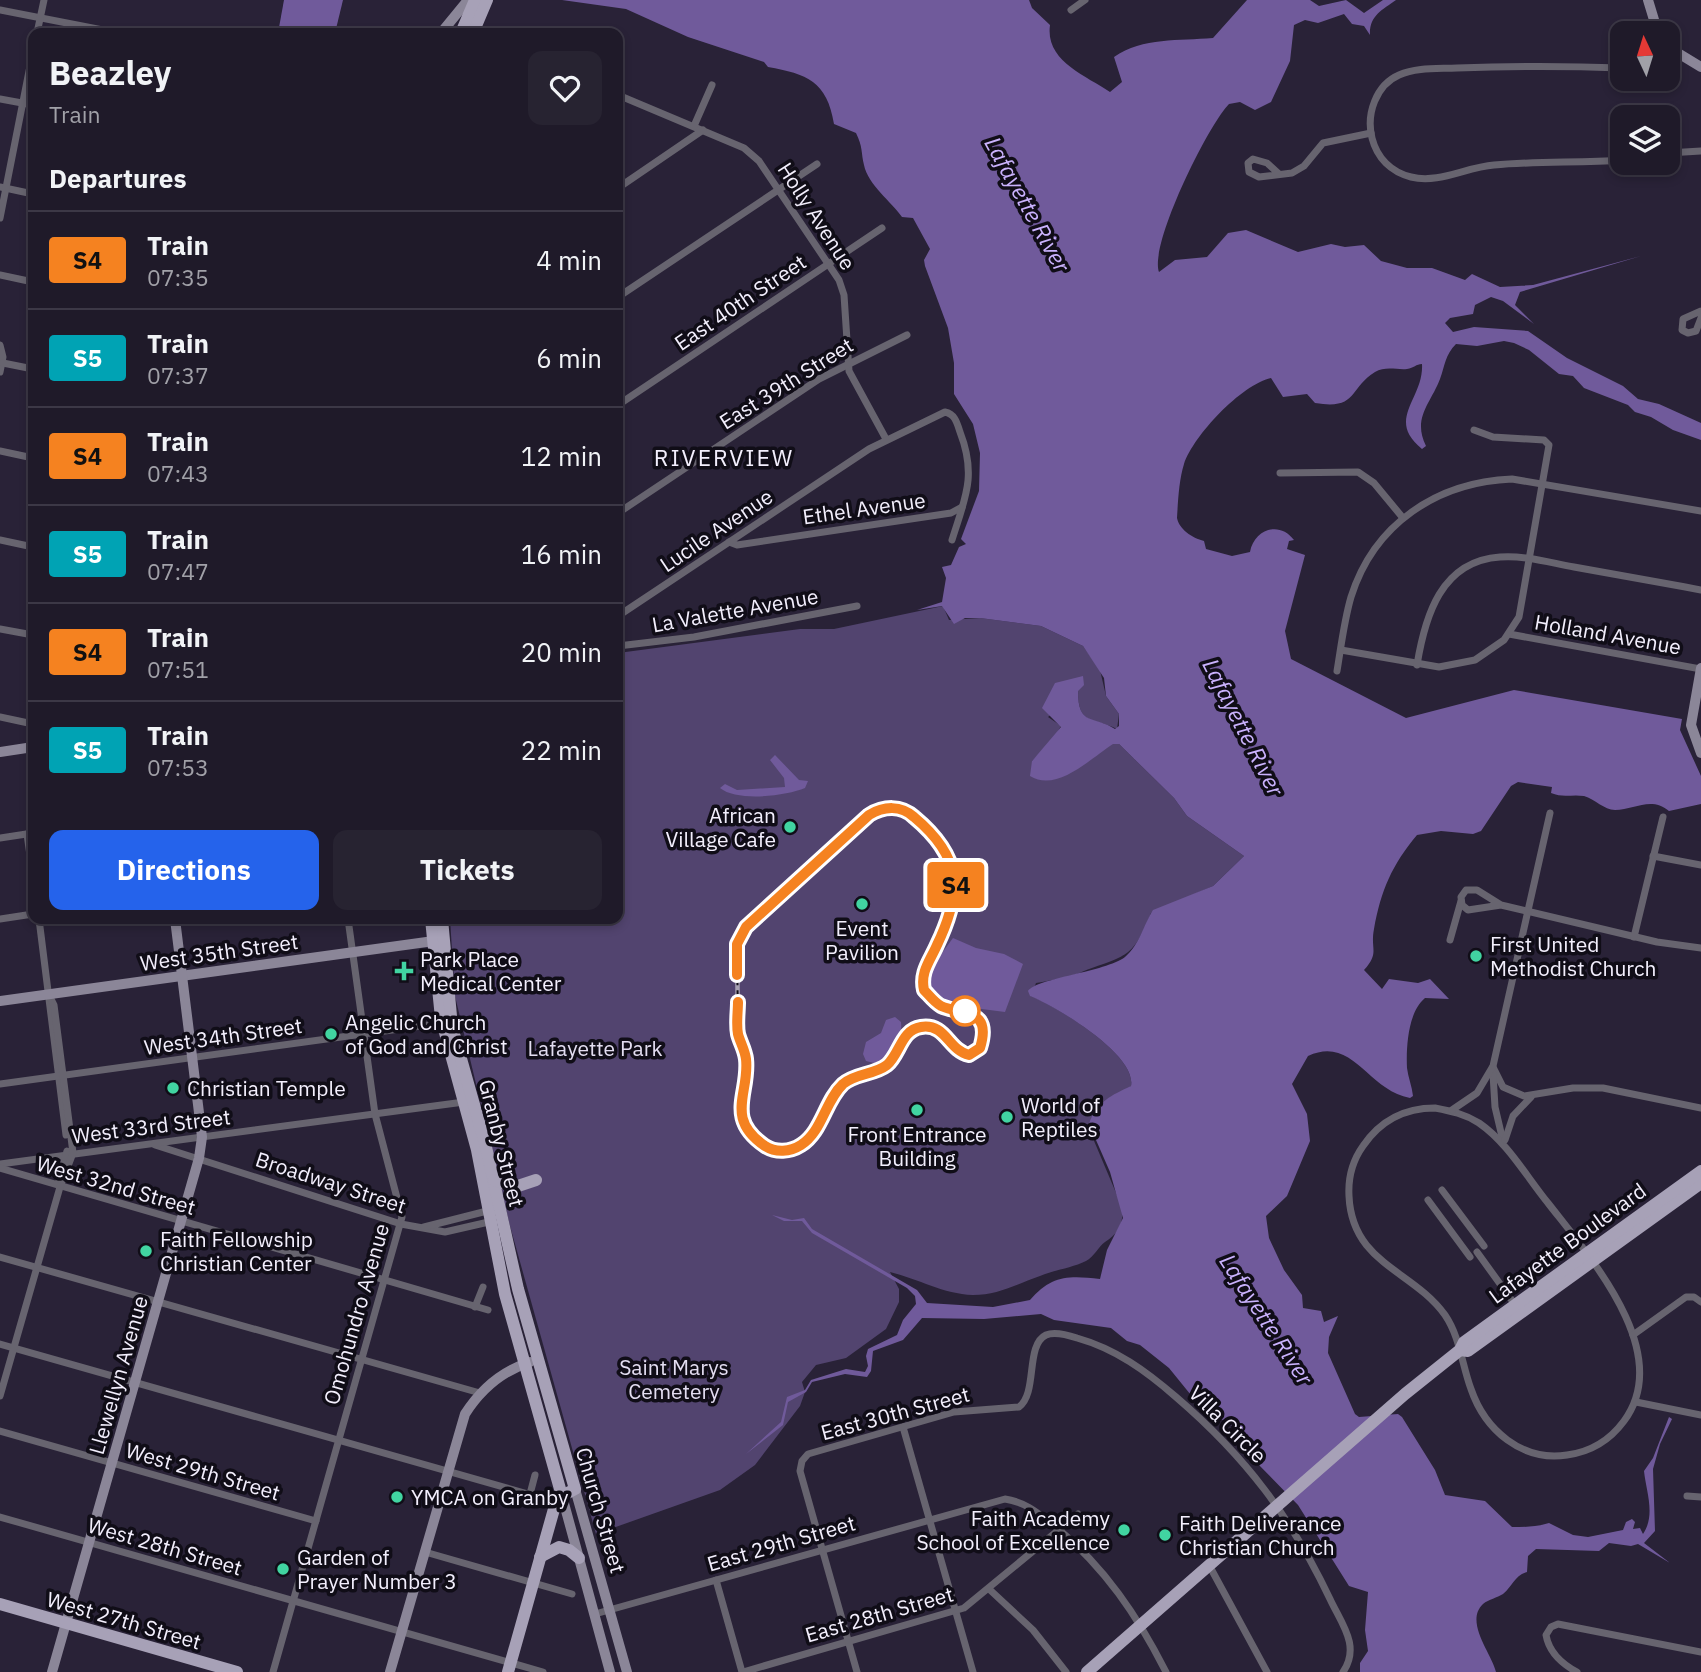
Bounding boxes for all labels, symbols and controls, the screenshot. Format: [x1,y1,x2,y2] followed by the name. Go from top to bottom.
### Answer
[1610,21,1680,91] north arrow
[1610,21,1680,175] map controls
[49,51,171,94] text: Beazley
[528,51,602,125] button: heart
[49,99,101,129] text: Train
[1610,105,1680,175] button: layers
[978,131,1078,278] water label: Lafayette River
[772,157,862,275] street label: Holly Avenue
[49,161,187,195] text: Departures
[147,228,209,262] text: Train
[536,243,602,277] text: 4 min
[73,244,102,276] text: S4
[669,248,811,356] street label: East 40th Street
[147,262,209,292] text: 07:35
[147,326,209,360] text: Train
[714,331,858,435] street label: East 39th Street
[536,341,602,375] text: 6 min
[73,342,102,374] text: S5
[147,360,209,390] text: 07:37
[147,424,209,458] text: Train
[521,439,602,473] text: 12 min
[73,440,102,472] text: S4
[654,442,794,472] district label: RIVERVIEW
[147,458,209,488] text: 07:43
[654,482,778,578] street label: Lucile Avenue
[801,486,927,530] street label: Ethel Avenue
[147,522,209,556] text: Train
[521,537,602,571] text: 16 min
[73,538,102,570] text: S5
[147,556,209,586] text: 07:47
[650,582,820,638] street label: La Valette Avenue
[1533,607,1683,661] street label: Holland Avenue
[147,620,209,654] text: Train
[521,635,602,669] text: 20 min
[73,636,102,668] text: S4
[1197,653,1292,801] water label: Lafayette River
[147,654,209,684] text: 07:51
[147,718,209,752] text: Train
[521,733,602,767] text: 22 min
[73,734,102,766] text: S5
[147,752,209,782] text: 07:53
[665,801,776,853] place label: African Village Cafe
[782,819,798,835] marker: African Village Cafe
[49,830,319,910] button: Directions
[333,830,602,910] button: Tickets
[925,862,988,908] line badge: S4
[941,869,971,901] text: S4
[854,896,870,912] marker: Event Pavilion
[825,914,899,966] place label: Event Pavilion
[138,927,300,977] street label: West 35th Street
[1490,930,1656,982] place label: First United Methodist Church
[420,945,562,997] place label: Park Place Medical Center
[1468,948,1484,964] marker: First United Methodist Church
[394,961,414,981] marker: Park Place Medical Center
[950,996,980,1026] unlabelled marker
[345,1008,508,1060] place label: Angelic Church of God and Christ
[142,1011,304,1061] street label: West 34th Street
[323,1026,339,1042] marker: Angelic Church of God and Christ
[528,1034,663,1062] park label: Lafayette Park
[187,1074,346,1102] place label: Christian Temple
[473,1076,531,1210] street label: Granby Street
[165,1080,181,1096] marker: Christian Temple
[1021,1091,1100,1143] place label: World of Reptiles
[70,1102,232,1150] street label: West 33rd Street
[909,1102,925,1118] marker: Front Entrance Building
[999,1109,1015,1125] marker: World of Reptiles
[847,1120,987,1172] place label: Front Entrance Building
[252,1144,410,1220] street label: Broadway Street
[33,1149,199,1221] street label: West 32nd Street
[1483,1176,1651,1310] street label: Lafayette Boulevard
[317,1220,395,1408] street label: Omohundro Avenue
[160,1225,313,1277] place label: Faith Fellowship Christian Center
[138,1243,154,1259] marker: Faith Fellowship Christian Center
[1213,1248,1321,1391] water label: Lafayette River
[82,1292,154,1458] street label: Llewellyn Avenue
[619,1353,729,1405] park label: Saint Marys Cemetery
[1183,1379,1273,1469] street label: Villa Circle
[818,1380,972,1446] street label: East 30th Street
[123,1436,283,1506] street label: West 29th Street
[570,1444,632,1576] street label: Church Street
[411,1483,569,1511] place label: YMCA on Granby
[389,1489,405,1505] marker: YMCA on Granby
[916,1504,1111,1556] place label: Faith Academy School of Excellence
[704,1508,858,1578] street label: East 29th Street
[1179,1509,1342,1561] place label: Faith Deliverance Christian Church
[85,1511,245,1581] street label: West 28th Street
[1116,1522,1132,1538] marker: Faith Academy School of Excellence
[1157,1527,1173,1543] marker: Faith Deliverance Christian Church
[297,1543,457,1595] place label: Garden of Prayer Number 3
[275,1561,291,1577] marker: Garden of Prayer Number 3
[802,1579,956,1649] street label: East 28th Street
[44,1585,204,1655] street label: West 27th Street

